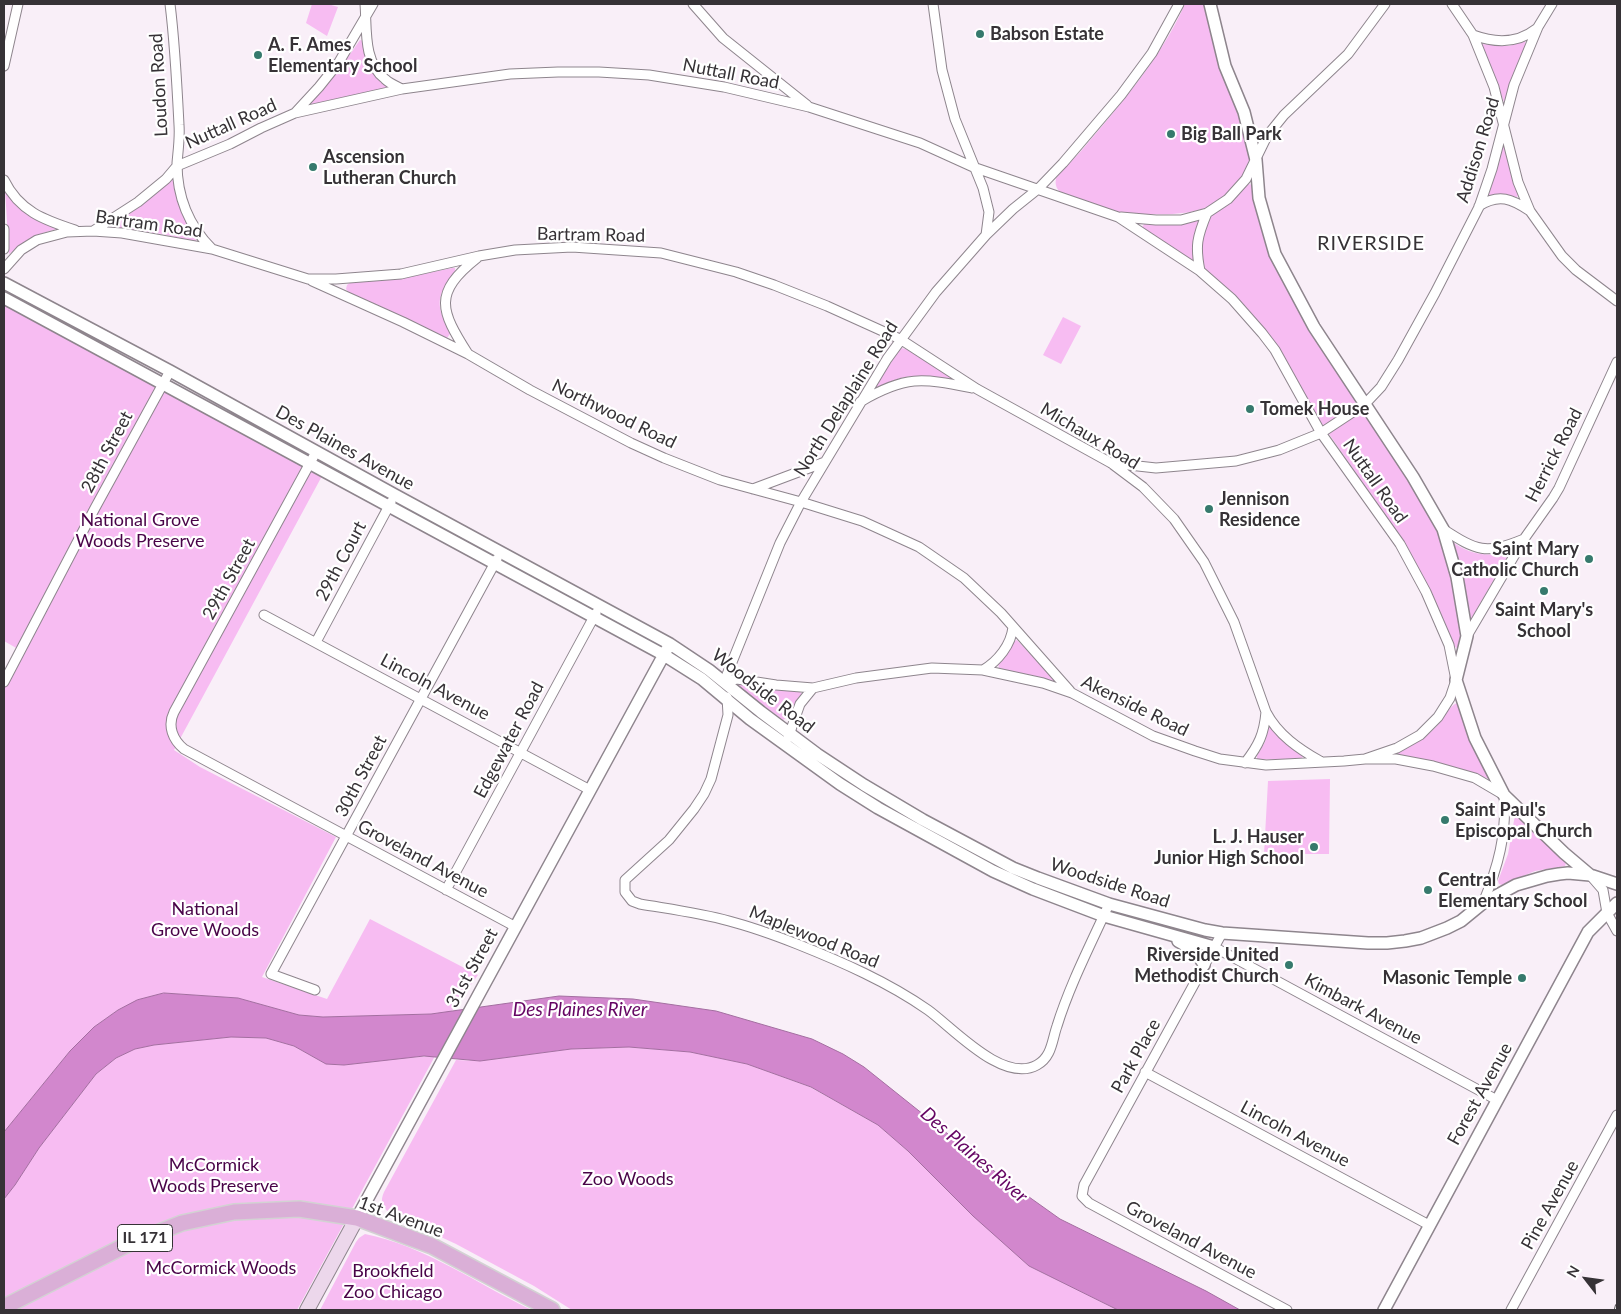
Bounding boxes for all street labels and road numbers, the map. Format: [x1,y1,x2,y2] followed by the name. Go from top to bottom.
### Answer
[146,33,172,137] street label: Loudon Road
[681,54,781,94] street label: Nuttall Road
[182,94,280,154] street label: Nuttall Road
[1452,95,1504,205] street label: Addison Road
[94,206,204,242] street label: Bartram Road
[537,223,645,247] street label: Bartram Road
[789,317,903,481] street label: North Delaplaine Road
[548,375,680,453] street label: Northwood Road
[1036,398,1144,474] street label: Michaux Road
[272,401,418,495] street label: Des Plaines Avenue
[1521,404,1587,506] street label: Herrick Road
[76,407,138,497] street label: 28th Street
[1338,435,1412,527] street label: Nuttall Road
[311,517,371,605] street label: 29th Court
[198,535,260,623] street label: 29th Street
[707,644,819,738] street label: Woodside Road
[377,649,493,725] street label: Lincoln Avenue
[1078,671,1192,741] street label: Akenside Road
[469,678,549,802] street label: Edgewater Road
[330,731,392,821] street label: 30th Street
[354,815,492,903] street label: Groveland Avenue
[1048,854,1172,912] street label: Woodside Road
[746,901,882,973] street label: Maplewood Road
[441,925,503,1011] street label: 31st Street
[1301,969,1425,1049] street label: Kimbark Avenue
[1107,1015,1165,1097] street label: Park Place
[1443,1039,1517,1149] street label: Forest Avenue
[1237,1096,1353,1172] street label: Lincoln Avenue
[1517,1157,1583,1253] street label: Pine Avenue
[356,1192,446,1242] street label: 1st Avenue
[1122,1196,1260,1284] street label: Groveland Avenue
[118,1224,172,1252] road number: IL 171

